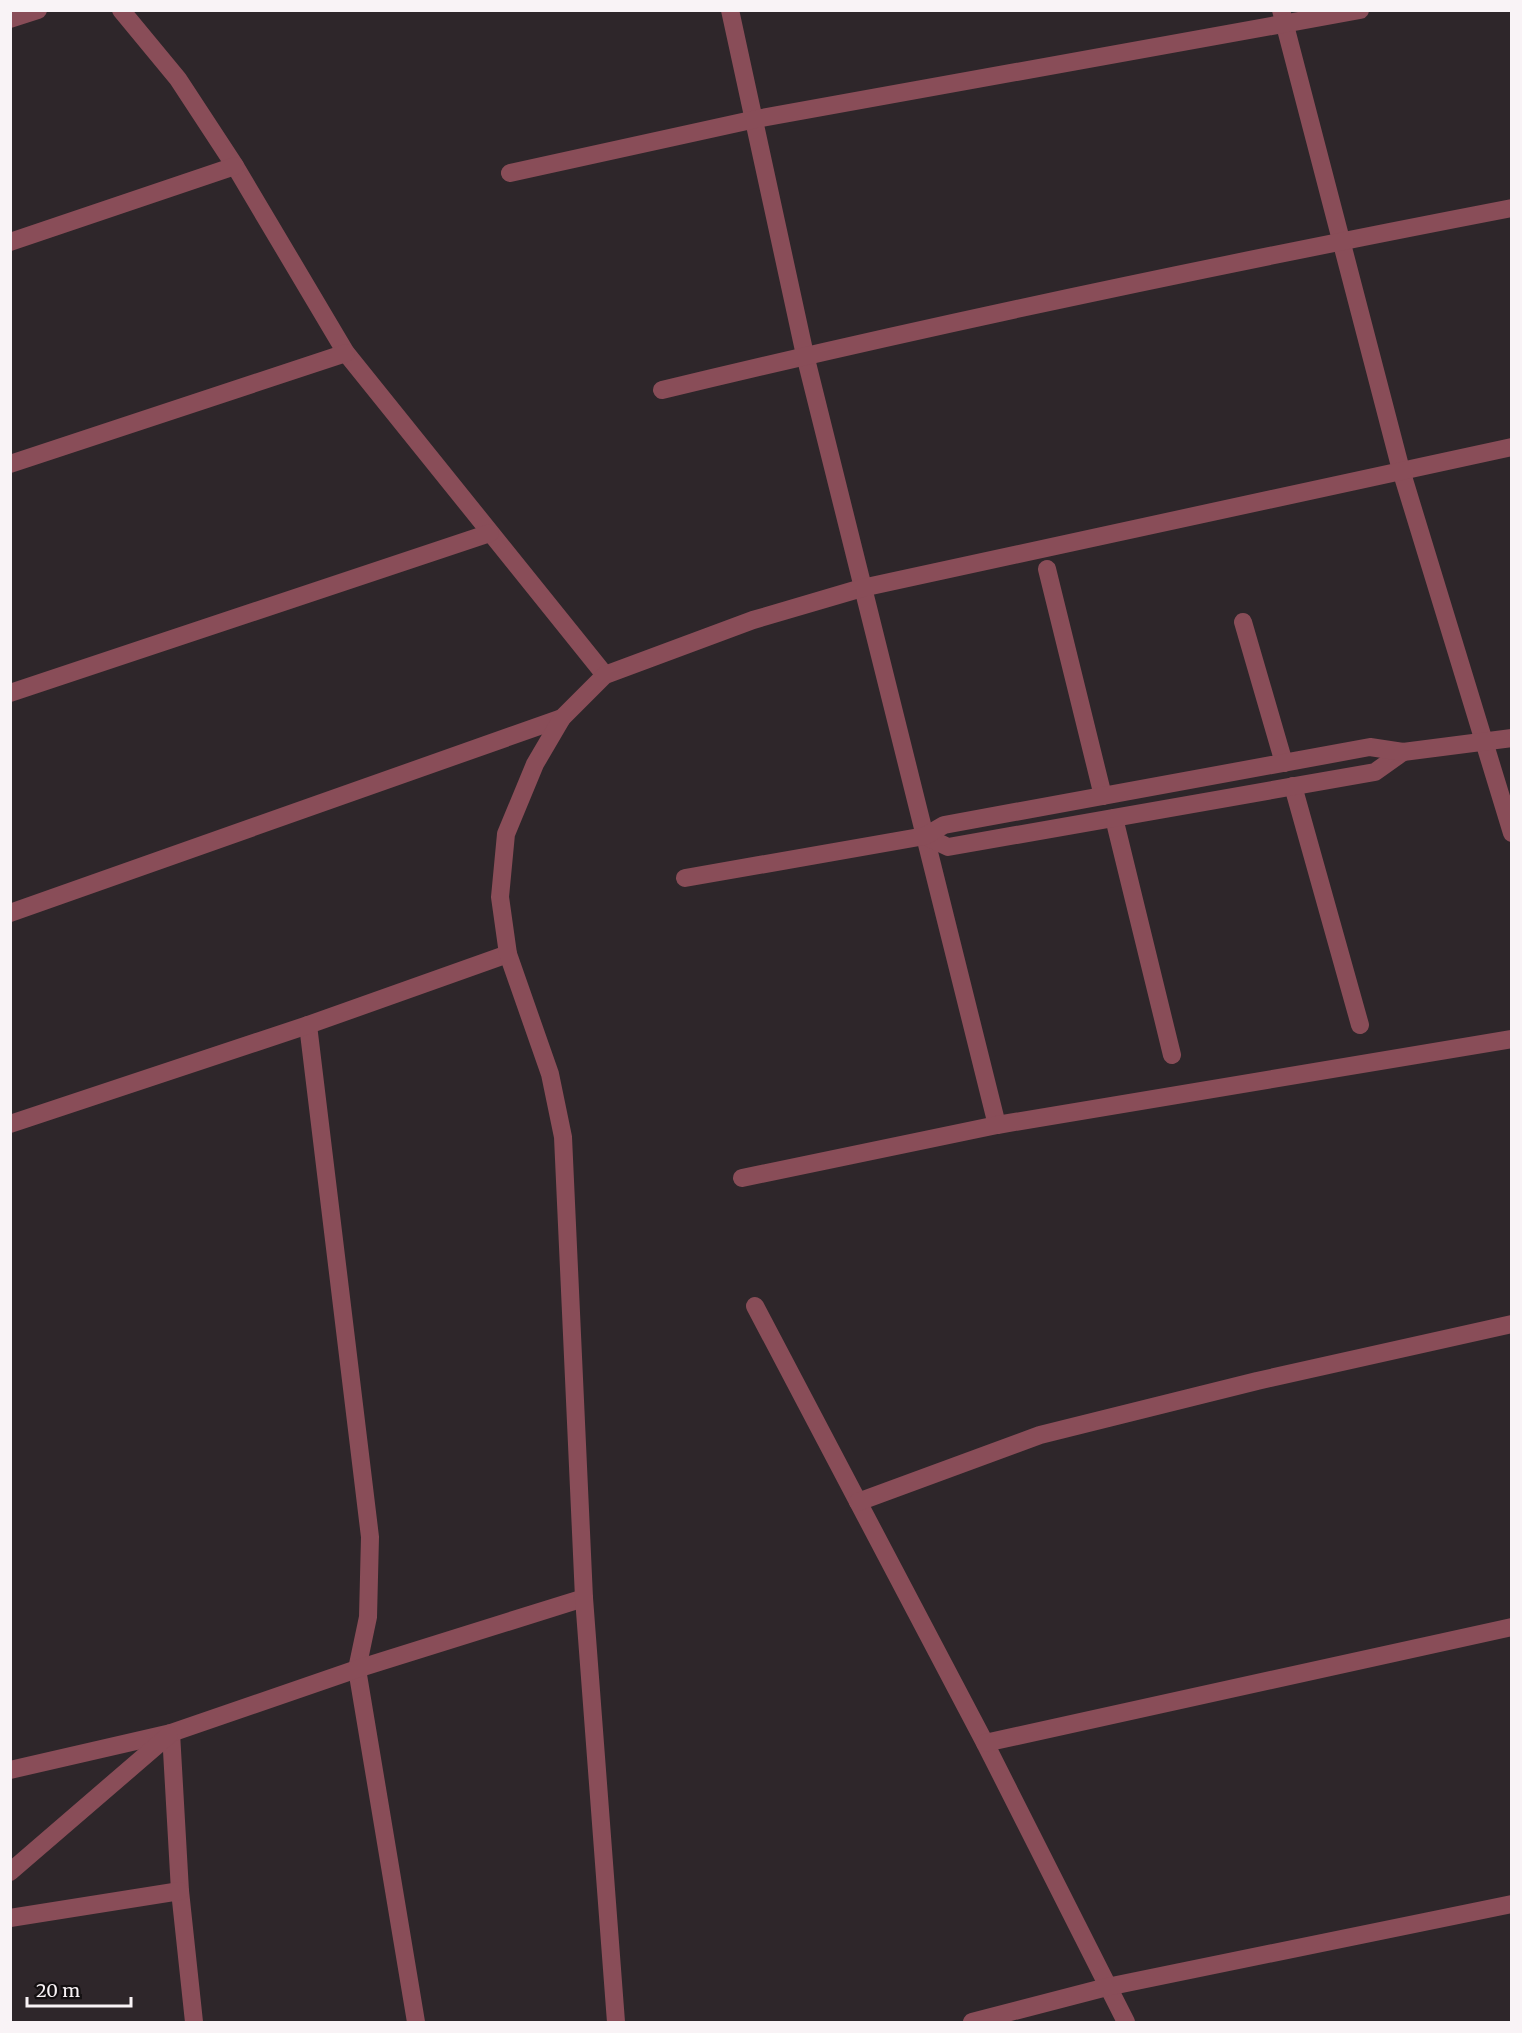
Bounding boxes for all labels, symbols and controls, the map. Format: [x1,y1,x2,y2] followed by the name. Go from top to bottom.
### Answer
[27,1970,130,2008] scale bar
[36,1979,80,2002] text: 20 m

